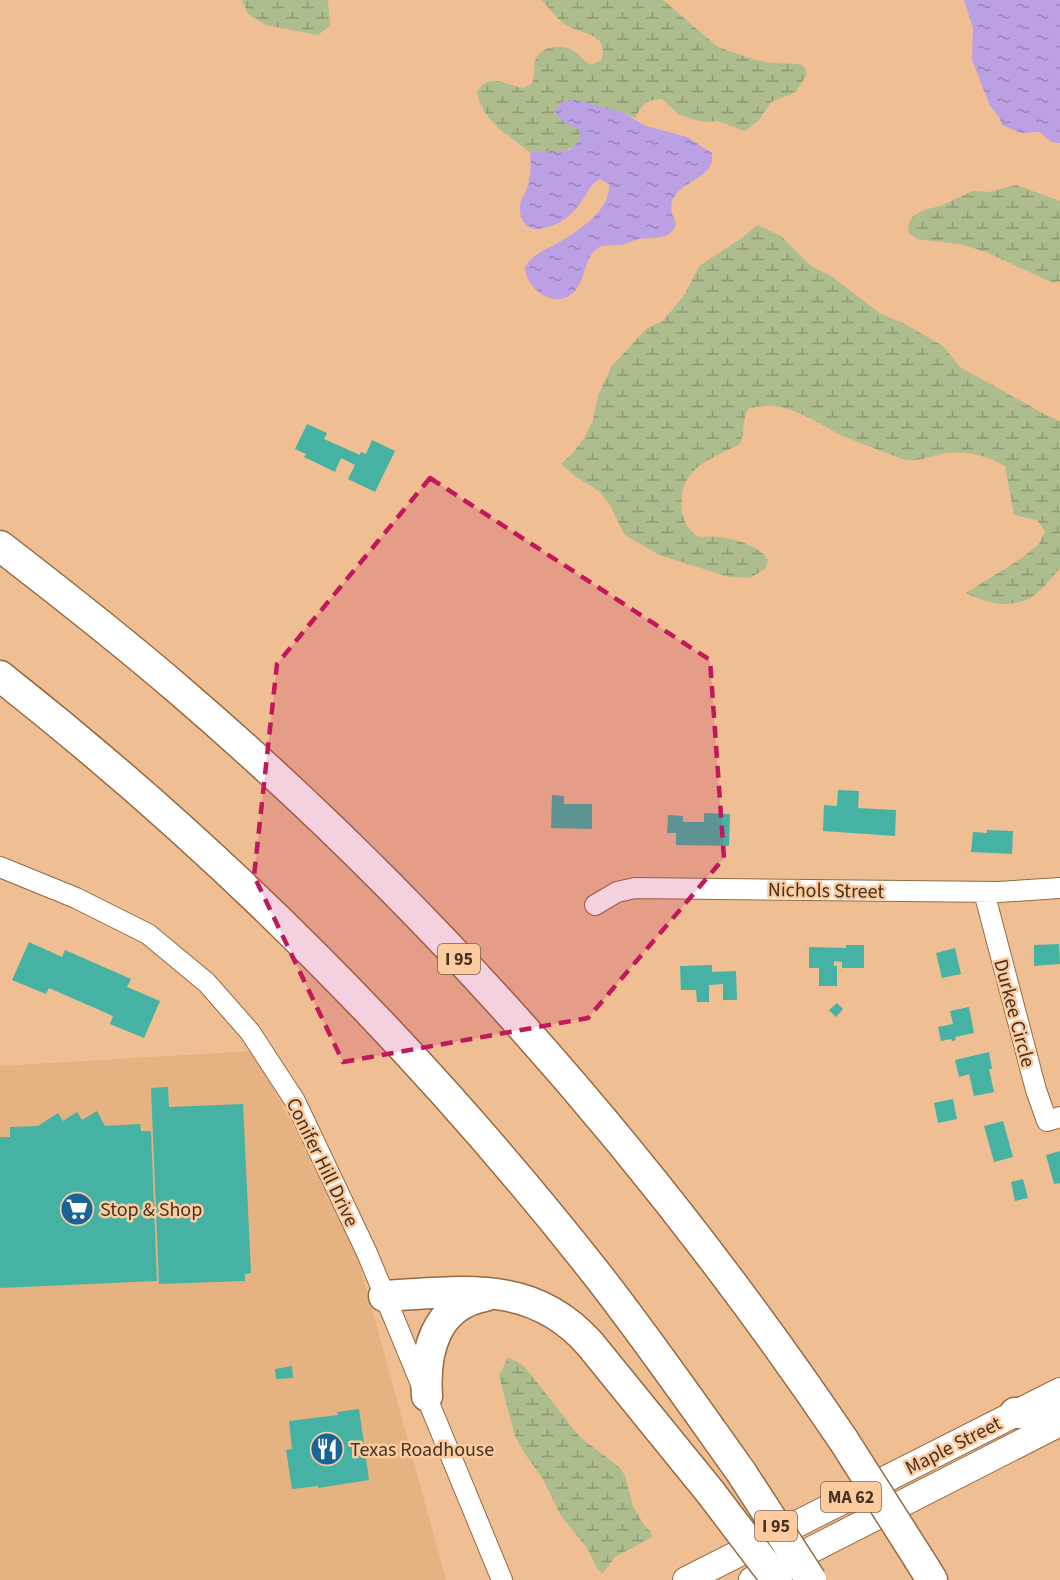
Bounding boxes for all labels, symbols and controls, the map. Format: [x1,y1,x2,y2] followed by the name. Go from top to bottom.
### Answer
[768,876,885,906] street label: Nichols Street
[438,944,480,974] road number: I 95
[986,956,1042,1070] street label: Durkee Circle
[279,1093,365,1232] street label: Conifer Hill Drive
[59,1191,95,1227] supermarket icon: Stop & Shop
[100,1196,202,1224] place label: Stop & Shop
[900,1410,1007,1482] street label: Maple Street
[309,1431,345,1467] restaurant icon: Texas Roadhouse
[350,1436,494,1464] place label: Texas Roadhouse
[821,1482,881,1512] road number: MA 62
[755,1511,797,1541] road number: I 95

